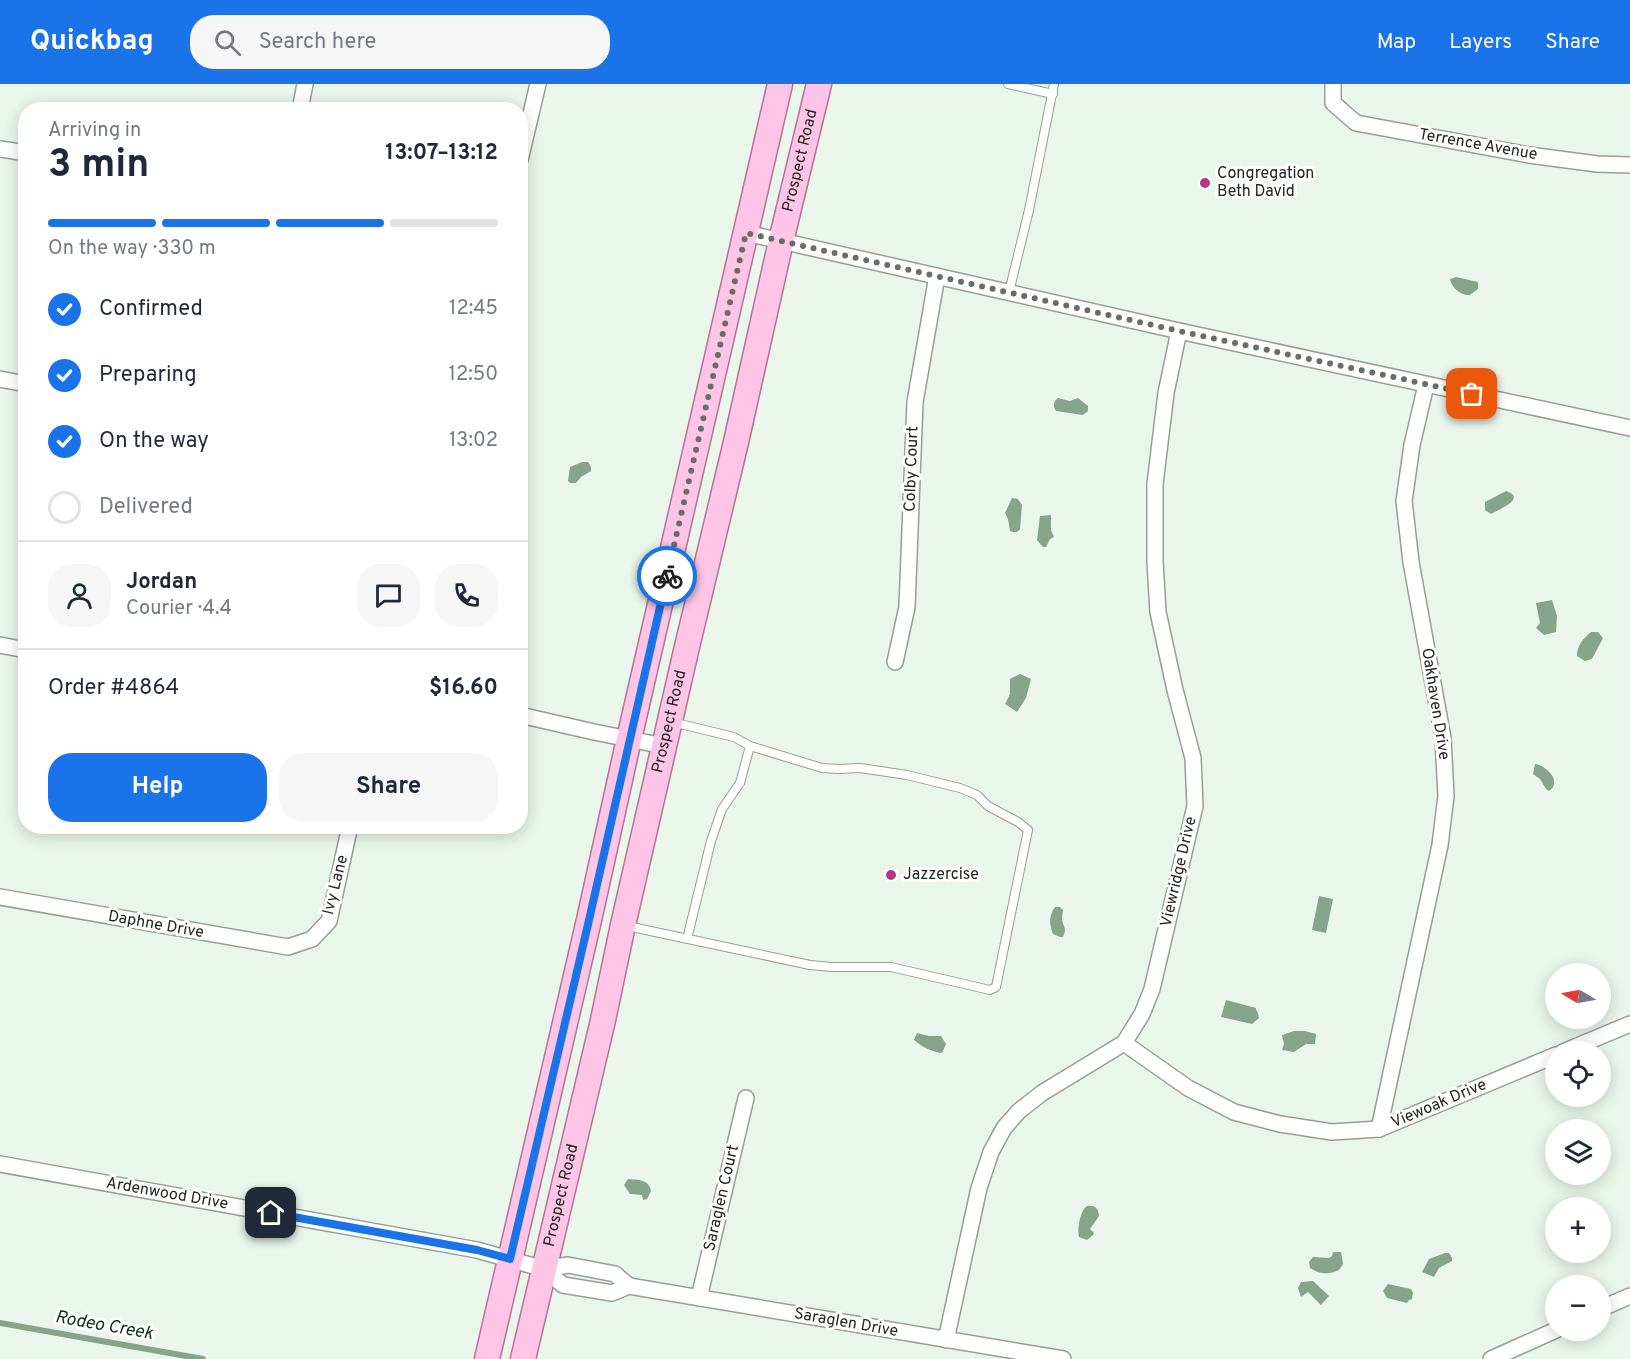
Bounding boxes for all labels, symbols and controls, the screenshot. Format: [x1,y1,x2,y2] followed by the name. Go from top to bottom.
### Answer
[190,15,610,69] search box
[30,24,154,60] text: Quickbag
[211,26,244,59] icon: search
[259,29,376,56] text: Search here
[1377,29,1416,56] text: Map
[1449,29,1512,56] text: Layers
[1545,29,1600,56] text: Share
[778,107,823,214] street label: Prospect Road
[48,118,141,144] text: Arriving in
[1417,125,1539,165] street label: Terrence Avenue
[385,140,498,167] text: 13:07–13:12
[48,142,149,191] text: 3 min
[1217,164,1314,202] place label: Congregation Beth David
[1198,176,1212,190] marker: Congregation Beth David
[48,236,216,262] text: On the way · 330 m
[48,293,81,326] icon: check
[99,296,203,323] text: Confirmed
[449,296,498,322] text: 12:45
[48,359,81,392] icon: check
[99,362,197,389] text: Preparing
[449,362,498,388] text: 12:50
[1446,368,1497,419] pin
[1455,377,1488,410] icon: bag
[48,425,81,458] icon: check
[901,426,923,512] street label: Colby Court
[99,428,209,455] text: On the way
[449,428,498,454] text: 13:02
[99,494,193,521] text: Delivered
[637,546,697,606] courier
[651,560,684,593] icon: bike
[48,564,111,627] button: person
[357,564,420,627] button: chat
[435,564,498,627] button: phone
[126,569,197,596] text: Jordan
[126,596,232,622] text: Courier · 4.4
[1416,646,1454,762] street label: Oakhaven Drive
[648,668,691,775] street label: Prospect Road
[48,675,179,702] text: Order #4864
[429,675,498,702] text: $16.60
[48,753,267,822] button: Help
[279,753,498,822] button: Share
[1157,815,1201,929] street label: Viewridge Drive
[319,853,353,917] street label: Ivy Lane
[903,865,979,885] place label: Jazzercise
[884,868,898,882] marker: Jazzercise
[106,907,206,943] street label: Daphne Drive
[1545,963,1611,1029] north arrow
[1545,963,1611,1341] map controls
[1545,1041,1611,1107] button: locate
[1388,1075,1490,1133] street label: Viewoak Drive
[1545,1119,1611,1185] button: layers
[540,1142,583,1249] street label: Prospect Road
[700,1143,744,1253] street label: Saraglen Court
[104,1173,230,1215] street label: Ardenwood Drive
[245,1187,296,1238] pin
[254,1196,287,1229] icon: home
[1545,1197,1611,1263] button: +
[1545,1275,1611,1341] button: −
[792,1304,900,1342] street label: Saraglen Drive
[53,1306,156,1346] water label: Rodeo Creek

